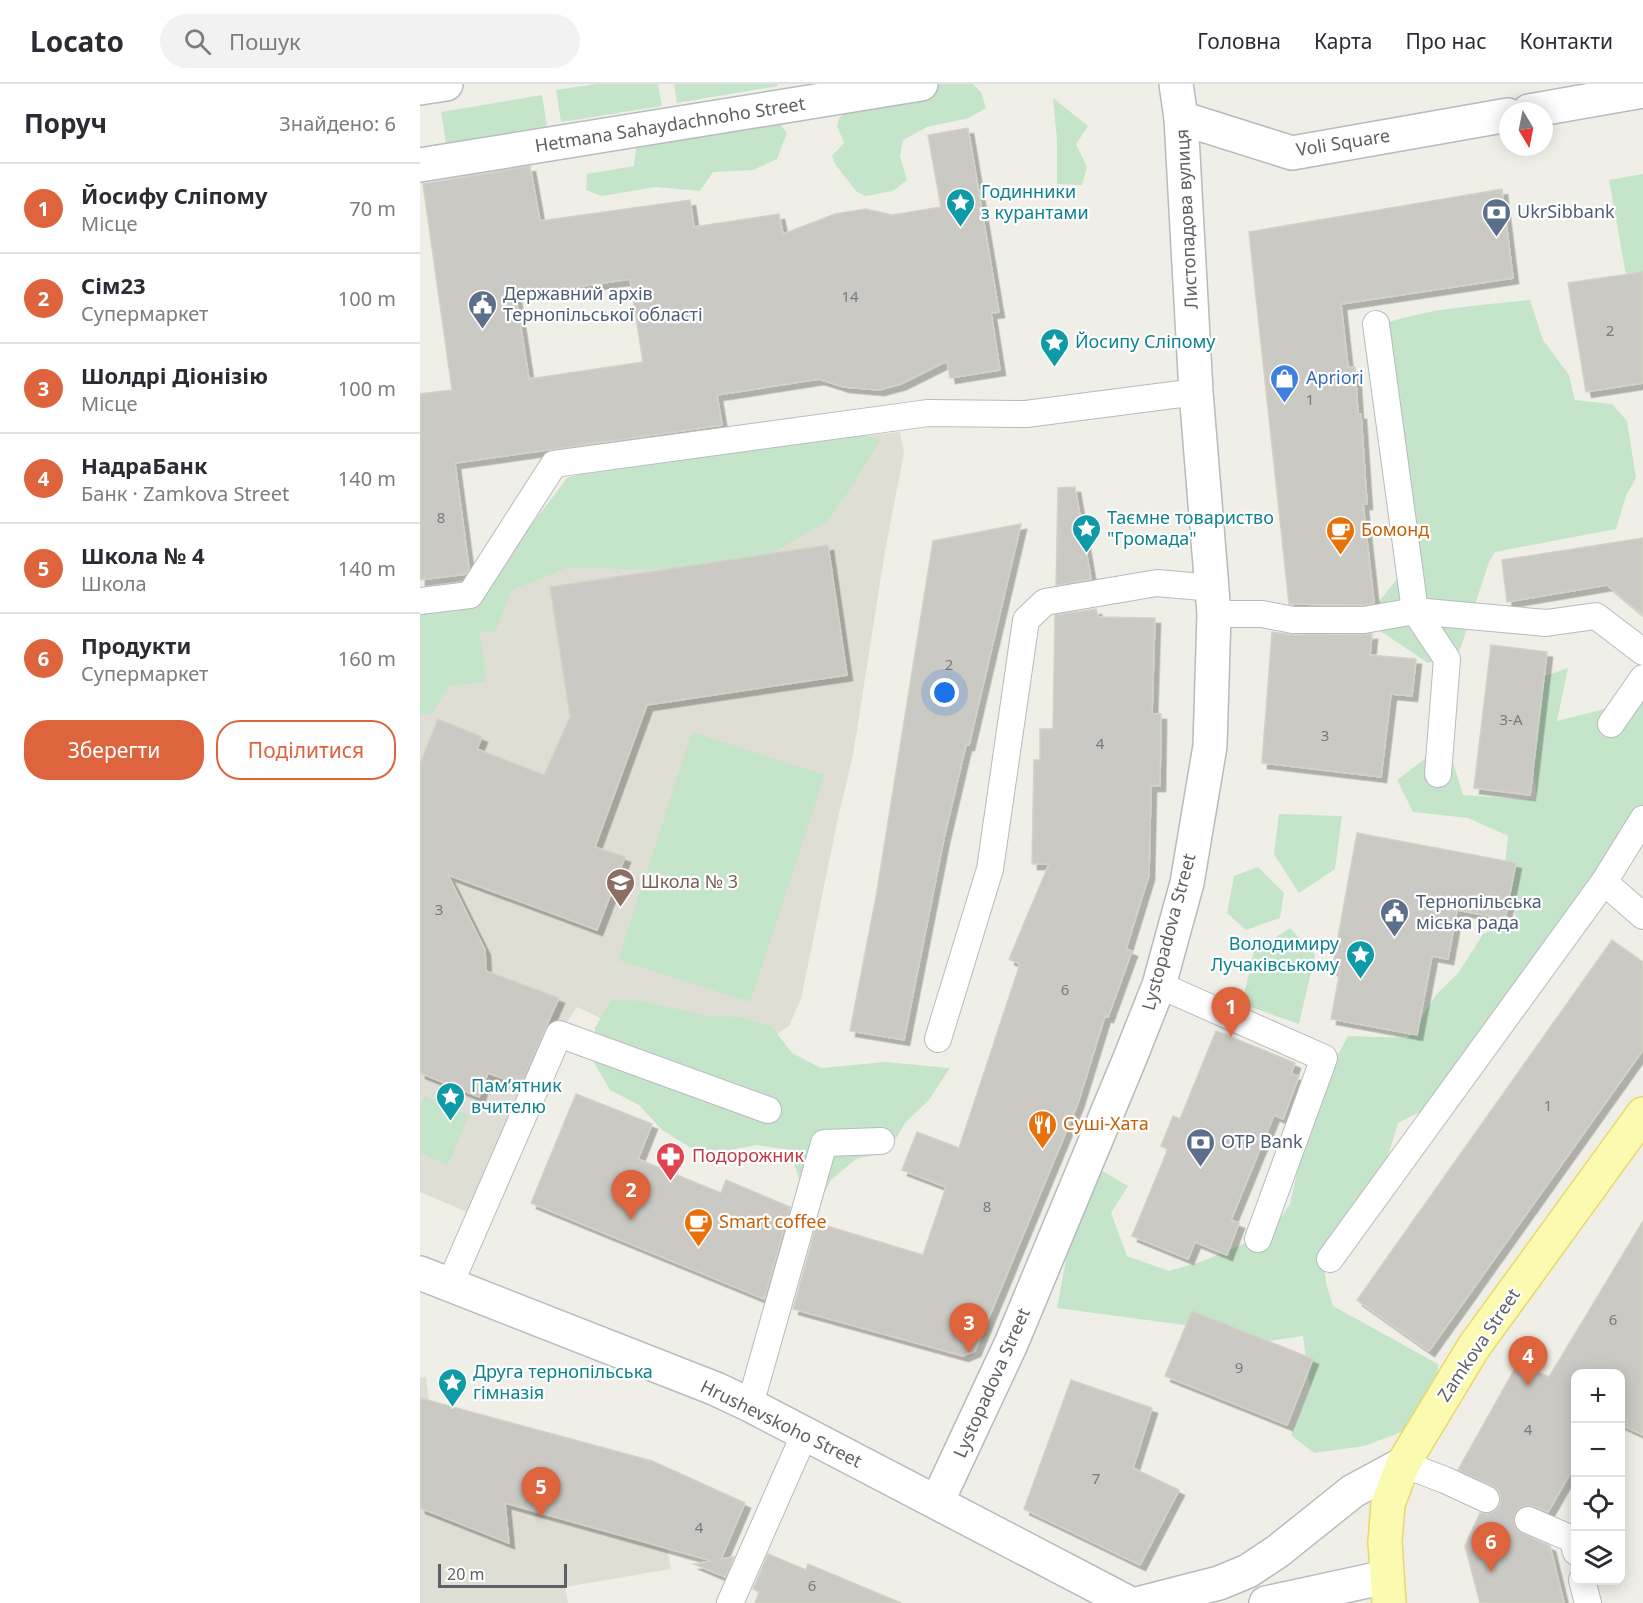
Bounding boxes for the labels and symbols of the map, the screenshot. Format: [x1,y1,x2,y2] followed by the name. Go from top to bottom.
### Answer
[533,91,807,157] street label: Hetmana Sahaydachnoho Street
[1499,102,1553,156] north arrow
[1294,123,1391,161] street label: Voli Square
[1169,128,1203,310] street label: Листопадова вулиця
[981,179,1089,224] place label: Годинники з курантами
[944,186,976,228] place icon: Годинники з курантами
[1480,196,1512,238] bank icon: UkrSibbank
[1517,199,1615,223] place label: UkrSibbank
[503,281,703,326] place label: Державний архів Тернопільської області
[841,286,859,306] house number: 14
[466,288,498,330] public building icon: Державний архів Тернопільської області
[1606,320,1614,340] house number: 2
[1038,326,1070,368] place icon: Йосипу Сліпому
[1075,329,1216,353] place label: Йосипу Сліпому
[1269,362,1301,404] shop icon: Apriori
[1306,365,1364,389] place label: Apriori
[1306,389,1314,409] house number: 1
[1107,505,1274,550] place label: Таємне товариство "Громада"
[437,507,445,527] house number: 8
[1070,512,1102,554] place icon: Таємне товариство "Громада"
[1324,514,1356,556] cafe icon: Бомонд
[1361,517,1429,541] place label: Бомонд
[945,654,953,674] house number: 2
[930,678,959,707] your location
[1500,709,1523,729] house number: 3-А
[1321,725,1329,745] house number: 3
[1096,733,1105,753] house number: 4
[1136,850,1201,1013] street label: Lystopadova Street
[604,866,636,908] school or university icon: Школа № 3
[641,869,738,893] place label: Школа № 3
[1416,889,1542,934] place label: Тернопільська міська рада
[1379,896,1411,938] public building icon: Тернопільська міська рада
[435,899,443,919] house number: 3
[1211,931,1340,976] place label: Володимиру Лучаківському
[1344,938,1376,980] place icon: Володимиру Лучаківському
[1061,979,1069,999] house number: 6
[1212,988,1250,1037] pin: 1
[471,1073,562,1118] place label: Пам’ятник вчителю
[434,1080,466,1122] place icon: Пам’ятник вчителю
[1544,1095,1552,1115] house number: 1
[1026,1108,1058,1150] restaurant icon: Суші-Хата
[1063,1111,1149,1135] place label: Суші-Хата
[1184,1126,1216,1168] bank icon: OTP Bank
[1221,1129,1303,1153] place label: OTP Bank
[655,1140,687,1182] pharmacy icon: Подорожник
[692,1143,804,1167] place label: Подорожник
[612,1170,650,1220] pin: 2
[983,1196,991,1216] house number: 8
[682,1206,714,1248] cafe icon: Smart coffee
[719,1209,827,1233] place label: Smart coffee
[1431,1283,1525,1406] street label: Zamkova Street
[947,1303,1035,1461] street label: Lystopadova Street
[950,1304,988,1353] pin: 3
[1609,1309,1617,1329] house number: 6
[1508,1336,1548,1386] pin: 4
[1235,1357,1243,1377] house number: 9
[473,1359,653,1404] place label: Друга тернопільська гімназія
[436,1366,468,1408] place icon: Друга тернопільська гімназія
[697,1374,867,1473] street label: Hrushevskoho Street
[1524,1419,1533,1439] house number: 4
[522,1468,560,1517] pin: 5
[1092,1468,1100,1488] house number: 7
[695,1517,704,1537] house number: 4
[1472,1522,1510,1572] pin: 6
[438,1561,567,1588] scale bar
[808,1575,816,1595] house number: 6

